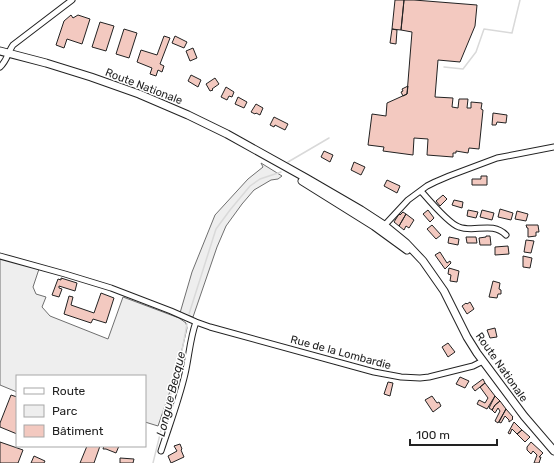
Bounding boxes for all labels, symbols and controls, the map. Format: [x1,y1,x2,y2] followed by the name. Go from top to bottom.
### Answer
[103,66,184,107] street label: Route Nationale
[473,330,530,404] street label: Route Nationale
[289,333,393,372] street label: Rue de la Lombardie
[154,350,188,438] water label: Longue Becque
[16,375,146,447] legend
[52,384,86,398] text: Route
[52,404,78,418] text: Parc
[410,421,497,447] scale bar
[52,424,104,438] text: Bâtiment
[416,428,450,442] text: 100 m

